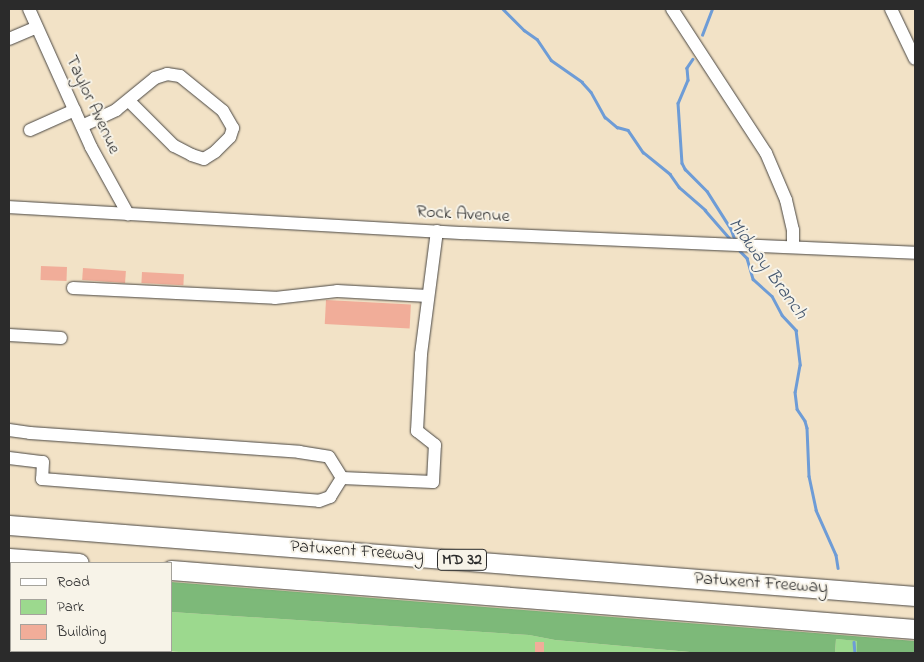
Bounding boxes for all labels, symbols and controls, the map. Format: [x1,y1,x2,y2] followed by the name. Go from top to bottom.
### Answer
[60,52,124,158] street label: Taylor Avenue
[416,202,510,228] street label: Rock Avenue
[723,214,811,324] water label: Midway Branch
[289,537,425,567] street label: Patuxent Freeway
[436,546,488,574] road number: MD 32
[10,562,172,652] legend
[693,569,829,599] street label: Patuxent Freeway
[57,571,90,593] text: Road
[57,596,84,618] text: Park
[57,621,106,643] text: Building

